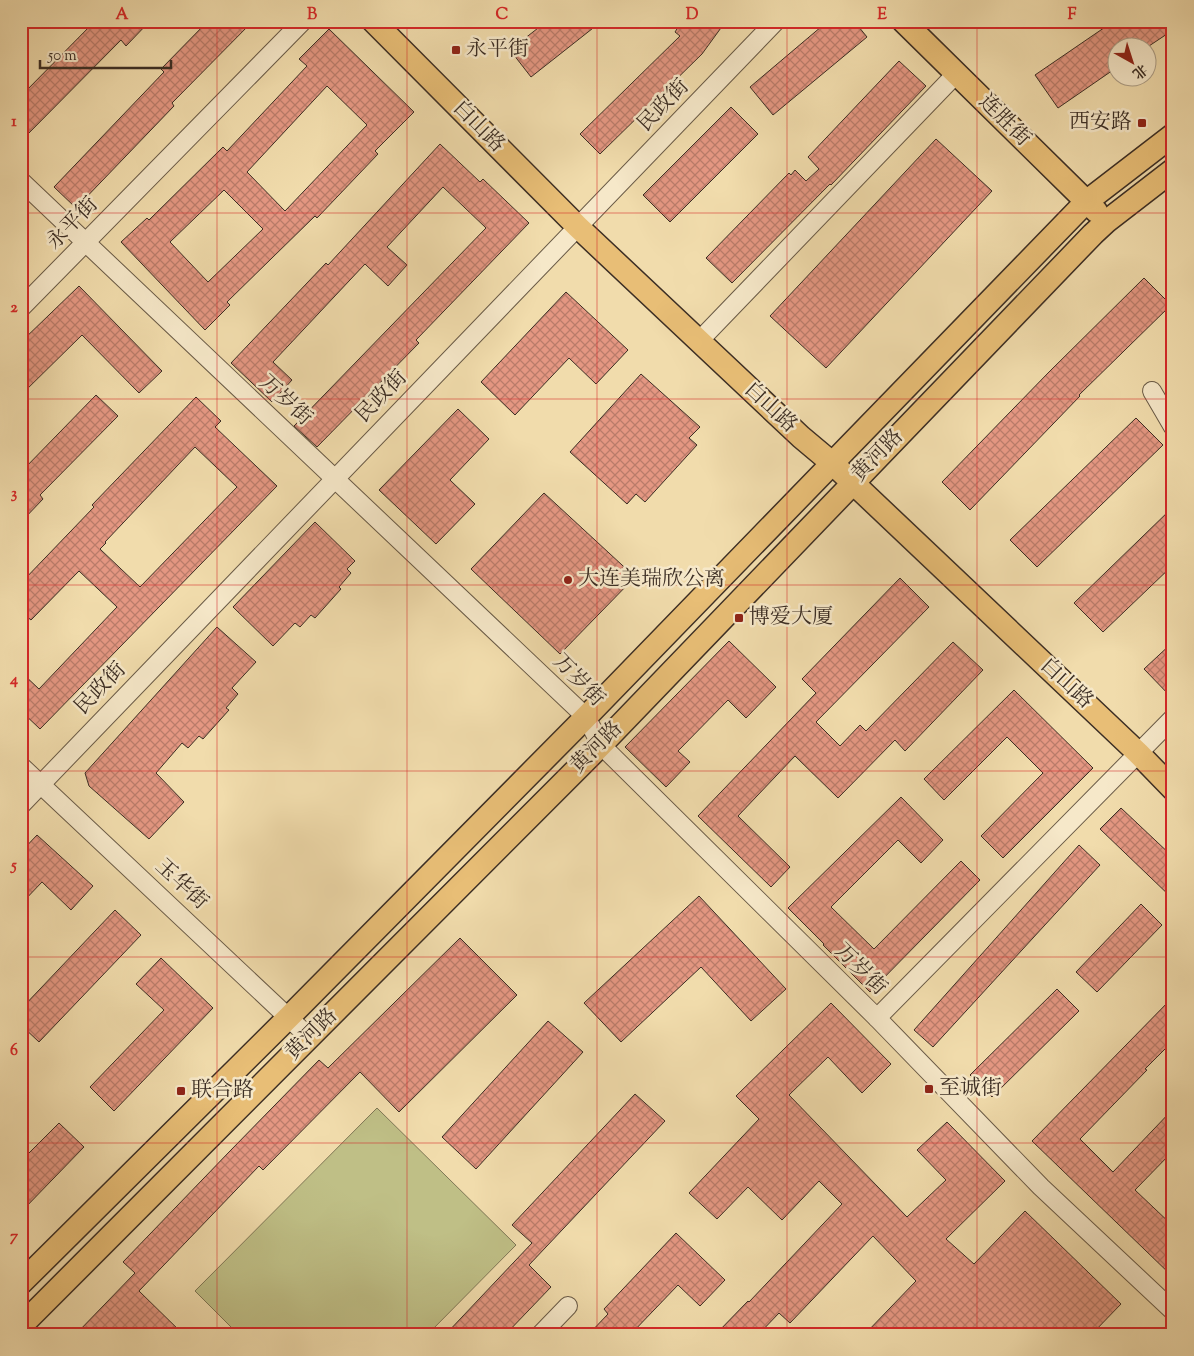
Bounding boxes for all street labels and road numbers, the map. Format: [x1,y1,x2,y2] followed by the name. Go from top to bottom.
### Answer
[631,73,697,139] street label: 民政街
[971,88,1037,154] street label: 连胜街
[445,94,511,160] street label: 白山路
[40,191,106,257] street label: 永平街
[349,364,415,430] street label: 民政街
[252,369,318,433] street label: 万岁街
[737,376,803,440] street label: 白山路
[845,423,911,489] street label: 黄河路
[545,648,611,714] street label: 万岁街
[1033,652,1099,716] street label: 白山路
[68,656,134,722] street label: 民政街
[564,715,630,781] street label: 黄河路
[148,853,214,917] street label: 玉华街
[827,937,893,1003] street label: 万岁街
[279,1002,345,1068] street label: 黄河路

